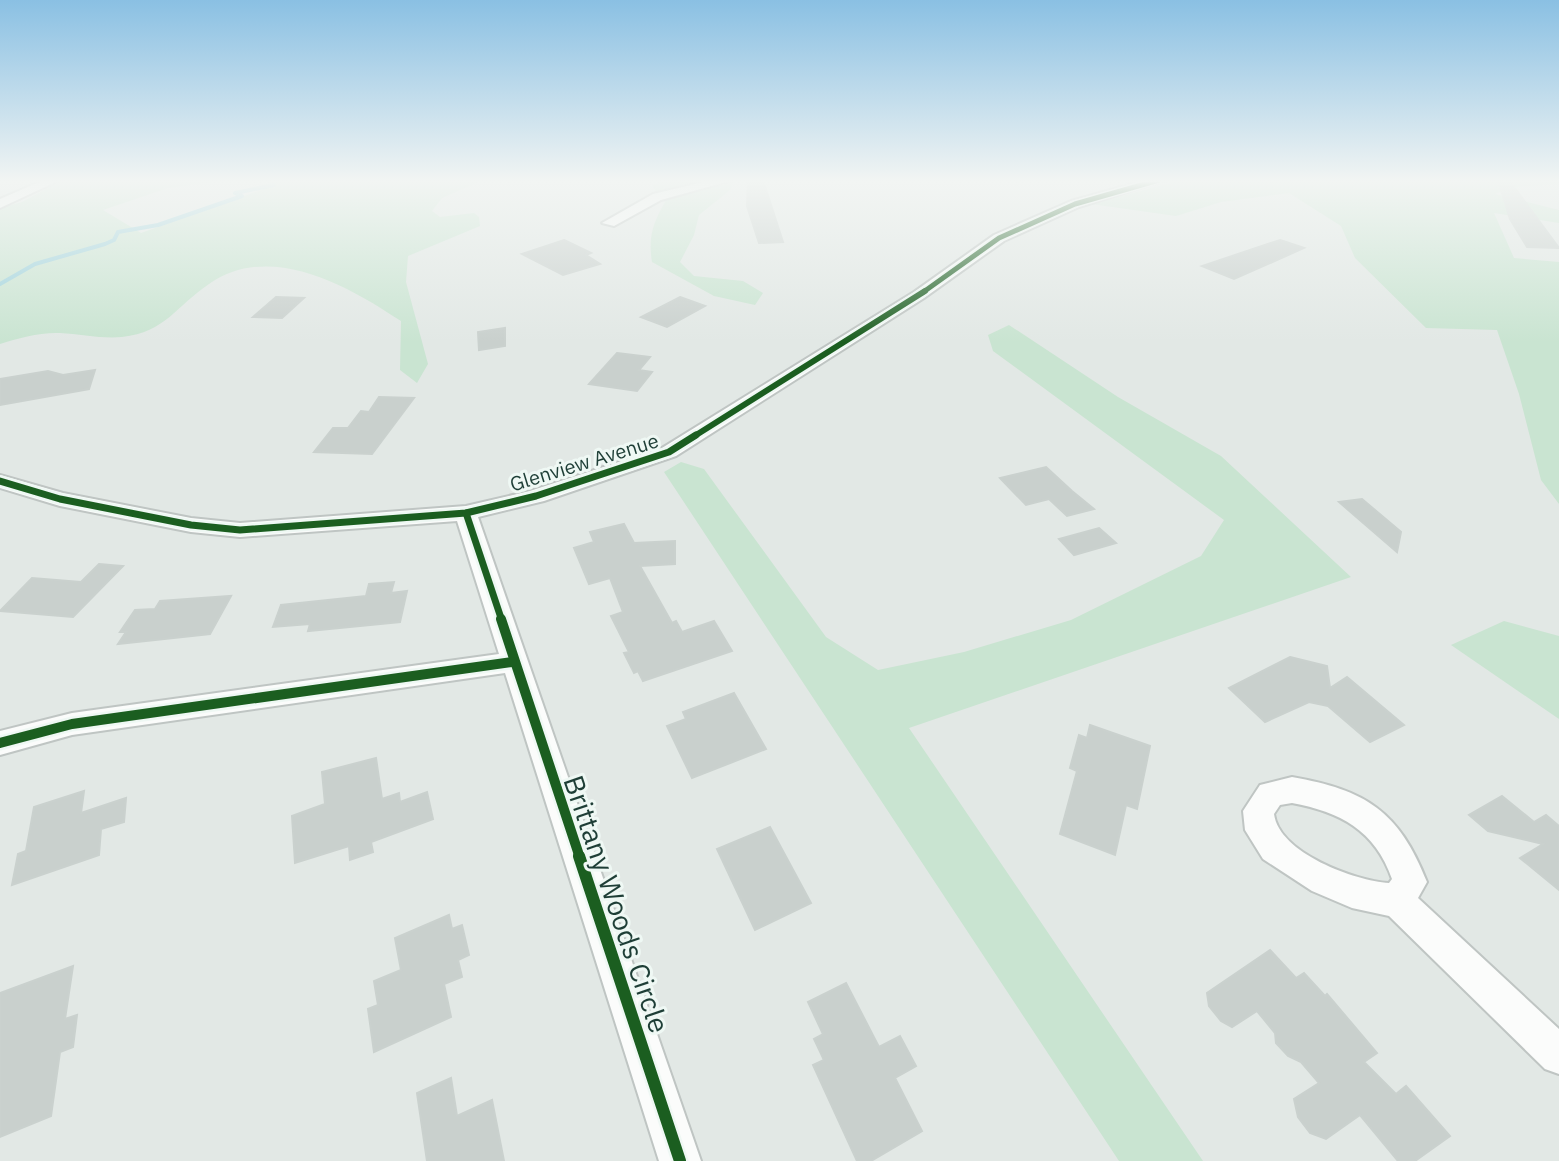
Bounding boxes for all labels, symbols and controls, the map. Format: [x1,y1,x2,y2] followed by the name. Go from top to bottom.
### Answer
[506,427,662,497] street label: Glenview Avenue
[556,770,678,1038] street label: Brittany Woods Circle

